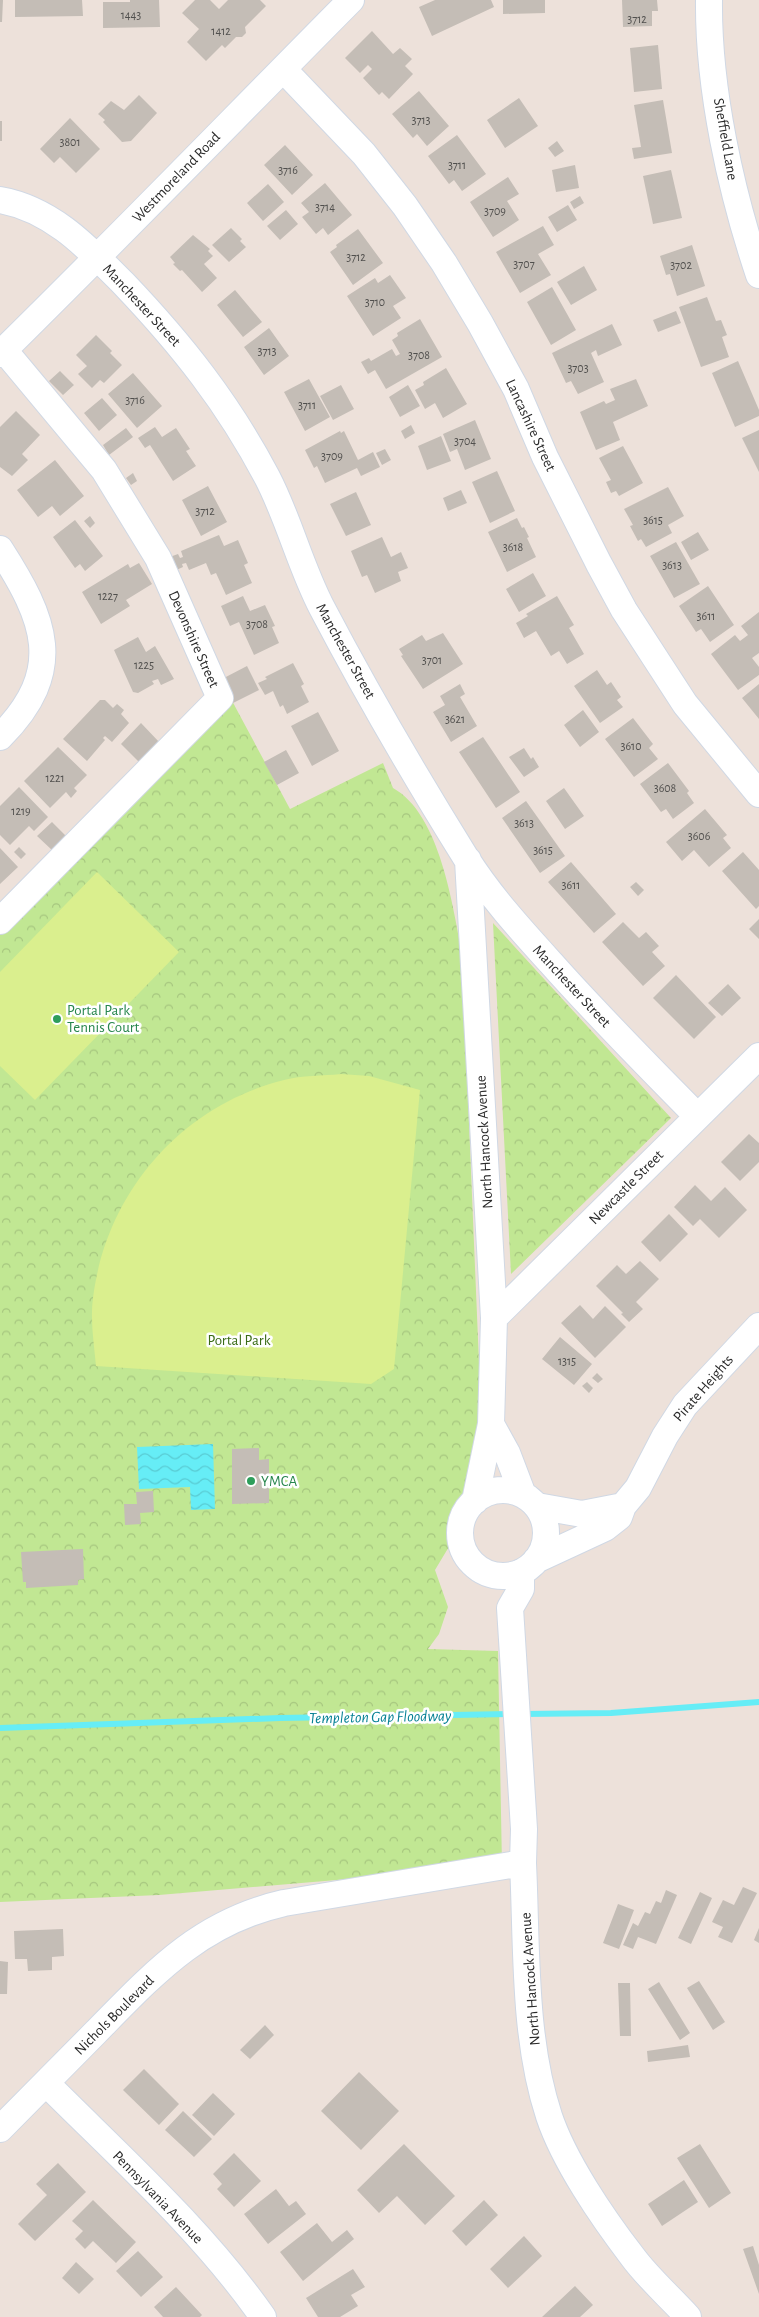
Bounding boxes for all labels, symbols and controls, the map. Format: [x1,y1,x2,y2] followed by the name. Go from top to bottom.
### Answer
[121,9,141,21] house number: 1443
[627,13,647,25] house number: 3712
[211,25,231,37] house number: 1412
[711,97,740,181] street label: Sheffield Lane
[411,114,431,126] house number: 3713
[130,129,223,225] street label: Westmoreland Road
[59,136,81,148] house number: 3801
[448,159,466,171] house number: 3711
[278,164,298,176] house number: 3716
[315,201,335,213] house number: 3714
[484,205,506,217] house number: 3709
[346,251,366,263] house number: 3712
[513,258,535,270] house number: 3707
[670,259,692,271] house number: 3702
[100,261,184,350] street label: Manchester Street
[365,296,385,308] house number: 3710
[257,345,277,357] house number: 3713
[408,349,430,361] house number: 3708
[567,362,589,374] house number: 3703
[503,377,559,474] street label: Lancashire Street
[125,394,145,406] house number: 3716
[298,399,316,411] house number: 3711
[454,435,476,447] house number: 3704
[321,450,343,462] house number: 3709
[195,505,215,517] house number: 3712
[643,514,663,526] house number: 3615
[503,541,524,553] house number: 3618
[662,559,682,571] house number: 3613
[165,589,222,690] street label: Devonshire Street
[98,590,118,602] house number: 1227
[313,601,378,702] street label: Manchester Street
[697,610,715,622] house number: 3611
[246,618,268,630] house number: 3708
[422,654,442,666] house number: 3701
[134,659,154,671] house number: 1225
[445,713,465,725] house number: 3621
[620,740,642,752] house number: 3610
[45,772,65,784] house number: 1221
[654,782,677,794] house number: 3608
[11,805,31,817] house number: 1219
[514,817,534,829] house number: 3613
[688,830,711,842] house number: 3606
[533,844,553,856] house number: 3615
[562,879,580,891] house number: 3611
[530,942,614,1031] street label: Manchester Street
[67,1003,139,1035] place label: Portal Park Tennis Court
[51,1013,63,1025] marker: Portal Park Tennis Court
[474,1075,495,1209] street label: North Hancock Avenue
[586,1147,666,1227] street label: Newcastle Street
[207,1333,271,1348] park label: Portal Park
[671,1352,736,1425] street label: Pirate Heights
[558,1355,576,1367] house number: 1315
[261,1474,298,1489] place label: YMCA
[245,1475,257,1487] marker: YMCA
[309,1708,452,1727] water label: Templeton Gap Floodway
[518,1912,543,2046] street label: North Hancock Avenue
[72,1973,157,2058] street label: Nichols Boulevard
[110,2148,206,2247] street label: Pennsylvania Avenue

